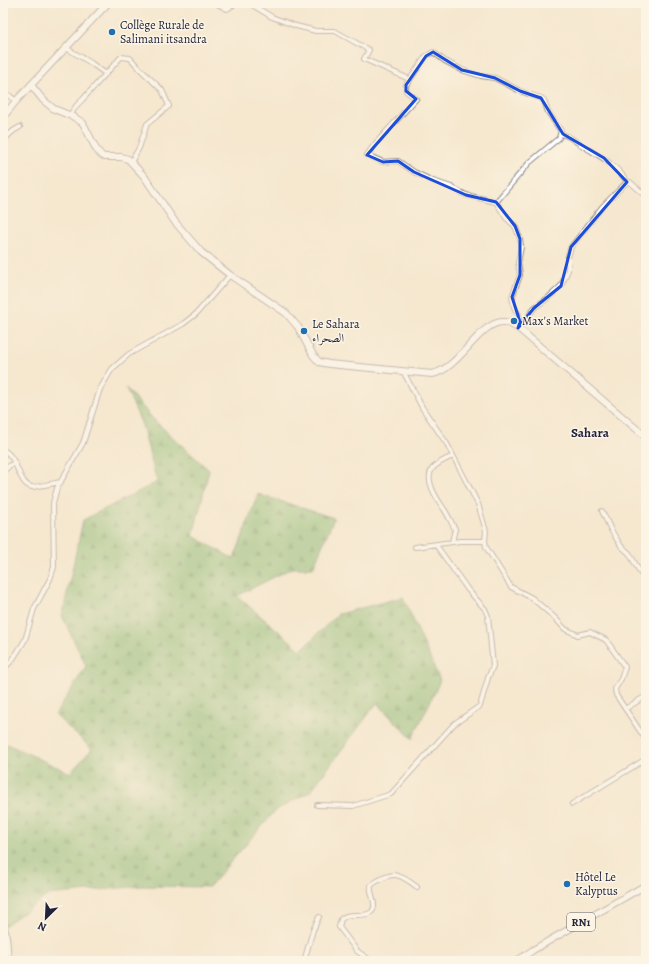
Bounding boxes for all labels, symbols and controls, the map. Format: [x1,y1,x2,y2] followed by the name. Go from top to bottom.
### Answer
[120,17,207,47] place label: Collège Rurale de Salimani itsandra
[107,27,117,37] marker: Collège Rurale de Salimani itsandra
[522,313,588,329] place label: Max's Market
[312,316,360,346] place label: Le Sahara الصحراء
[509,316,519,326] marker: Max's Market
[299,326,309,336] marker: Le Sahara الصحراء
[571,424,610,441] district label: Sahara
[575,869,618,899] place label: Hôtel Le Kalyptus
[562,879,572,889] marker: Hôtel Le Kalyptus
[26,898,66,938] north arrow
[567,913,595,931] road number: RN1
[35,918,49,935] text: N

